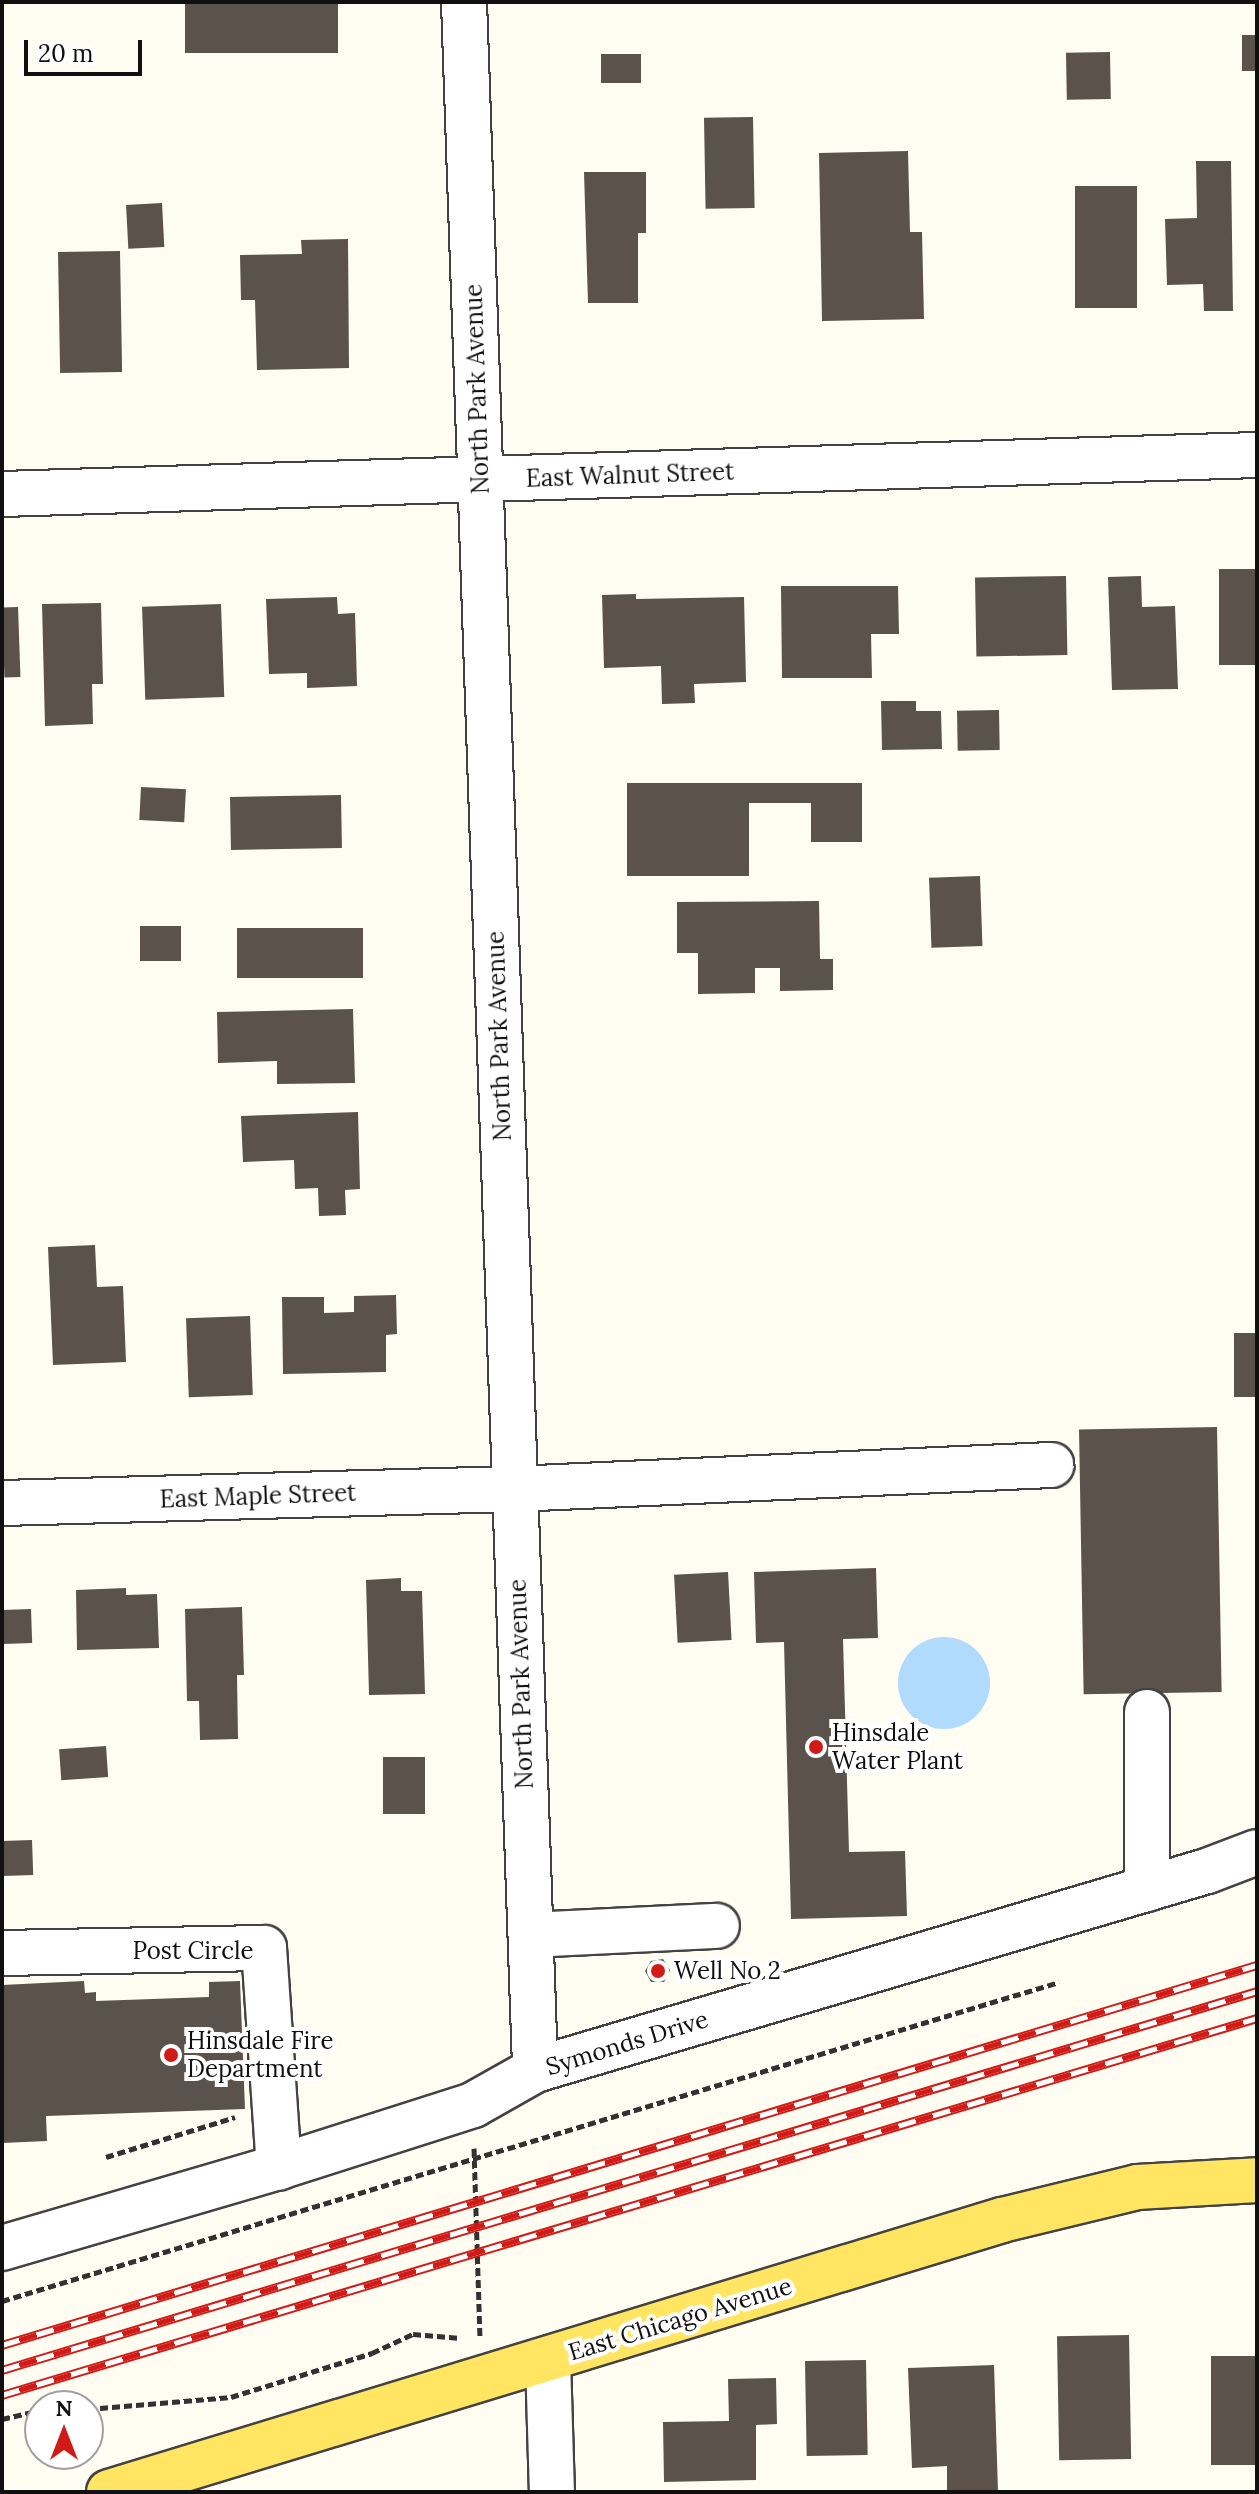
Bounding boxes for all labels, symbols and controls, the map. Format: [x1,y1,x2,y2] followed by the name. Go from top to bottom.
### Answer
[28,24,146,74] scale bar
[38,38,94,69] text: 20 m
[459,283,495,495] street label: North Park Avenue
[525,457,735,493] street label: East Walnut Street
[481,930,517,1142] street label: North Park Avenue
[159,1478,357,1514] street label: East Maple Street
[503,1578,539,1790] street label: North Park Avenue
[832,1719,963,1775] place label: Hinsdale Water Plant
[807,1738,825,1756] marker: Hinsdale Water Plant
[132,1937,254,1965] street label: Post Circle
[674,1957,781,1985] place label: Well No 2
[649,1962,667,1980] marker: Well No 2
[542,2005,712,2081] street label: Symonds Drive
[187,2027,334,2083] place label: Hinsdale Fire Department
[162,2046,180,2064] marker: Hinsdale Fire Department
[565,2271,795,2367] street label: East Chicago Avenue
[24,2390,104,2470] north arrow
[55,2394,73,2422] text: N

